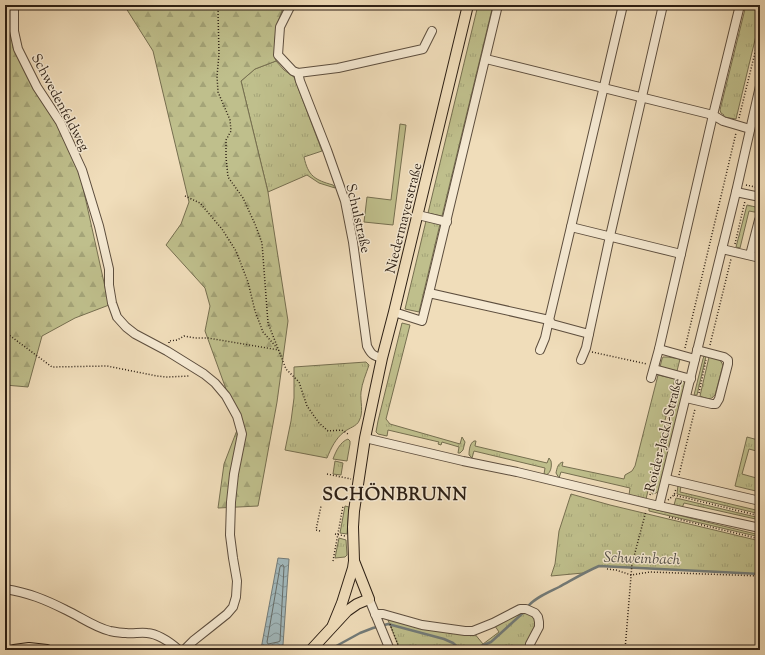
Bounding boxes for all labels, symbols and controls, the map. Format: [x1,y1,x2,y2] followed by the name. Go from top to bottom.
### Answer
[25,51,93,155] street label: Schwedenfeldweg
[382,161,428,276] street label: Niedermayerstraße
[339,182,375,255] street label: Schulstraße
[641,377,689,494] street label: Roider-Jackl-Straße
[322,482,468,509] district label: SCHÖNBRUNN
[603,548,681,571] water label: Schweinbach

